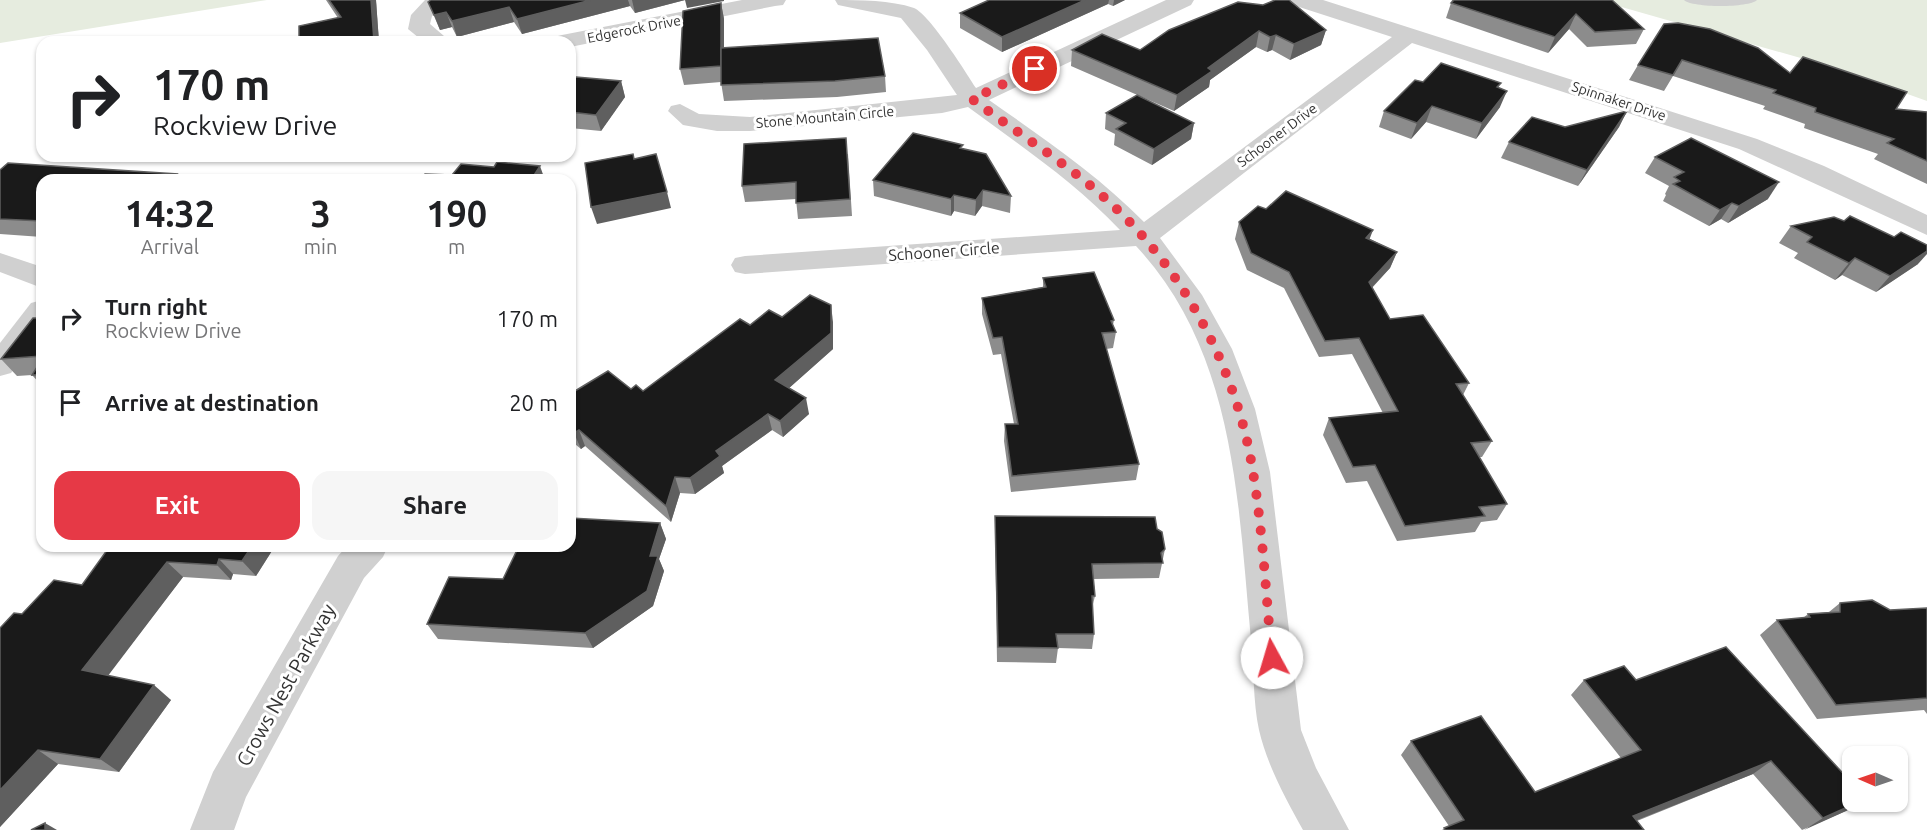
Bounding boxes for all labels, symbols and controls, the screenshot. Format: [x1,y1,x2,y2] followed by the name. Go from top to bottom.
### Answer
[586,12,682,46] street label: Edgerock Drive
[1009,43,1060,94] pin
[1018,52,1051,85] icon: arrive
[54,60,132,138] icon: right
[153,61,270,108] text: 170 m
[1570,78,1668,124] street label: Spinnaker Drive
[1234,100,1320,170] street label: Schooner Drive
[755,103,895,131] street label: Stone Mountain Circle
[153,110,337,140] text: Rockview Drive
[125,193,215,234] text: 14:32
[310,193,331,234] text: 3
[426,193,487,234] text: 190
[141,235,199,258] text: Arrival
[304,235,337,258] text: min
[448,235,465,258] text: m
[888,238,1000,264] street label: Schooner Circle
[105,294,207,319] text: Turn right
[54,302,87,335] icon: right
[497,306,558,331] text: 170 m
[105,319,242,342] text: Rockview Drive
[54,386,87,419] icon: arrive
[105,390,319,415] text: Arrive at destination
[509,390,558,415] text: 20 m
[54,471,300,540] button: Exit
[312,471,558,540] button: Share
[231,599,340,770] street label: Crows Nest Parkway
[1240,626,1304,690] position arrow
[1842,746,1908,812] north arrow
[1842,746,1908,812] map controls

